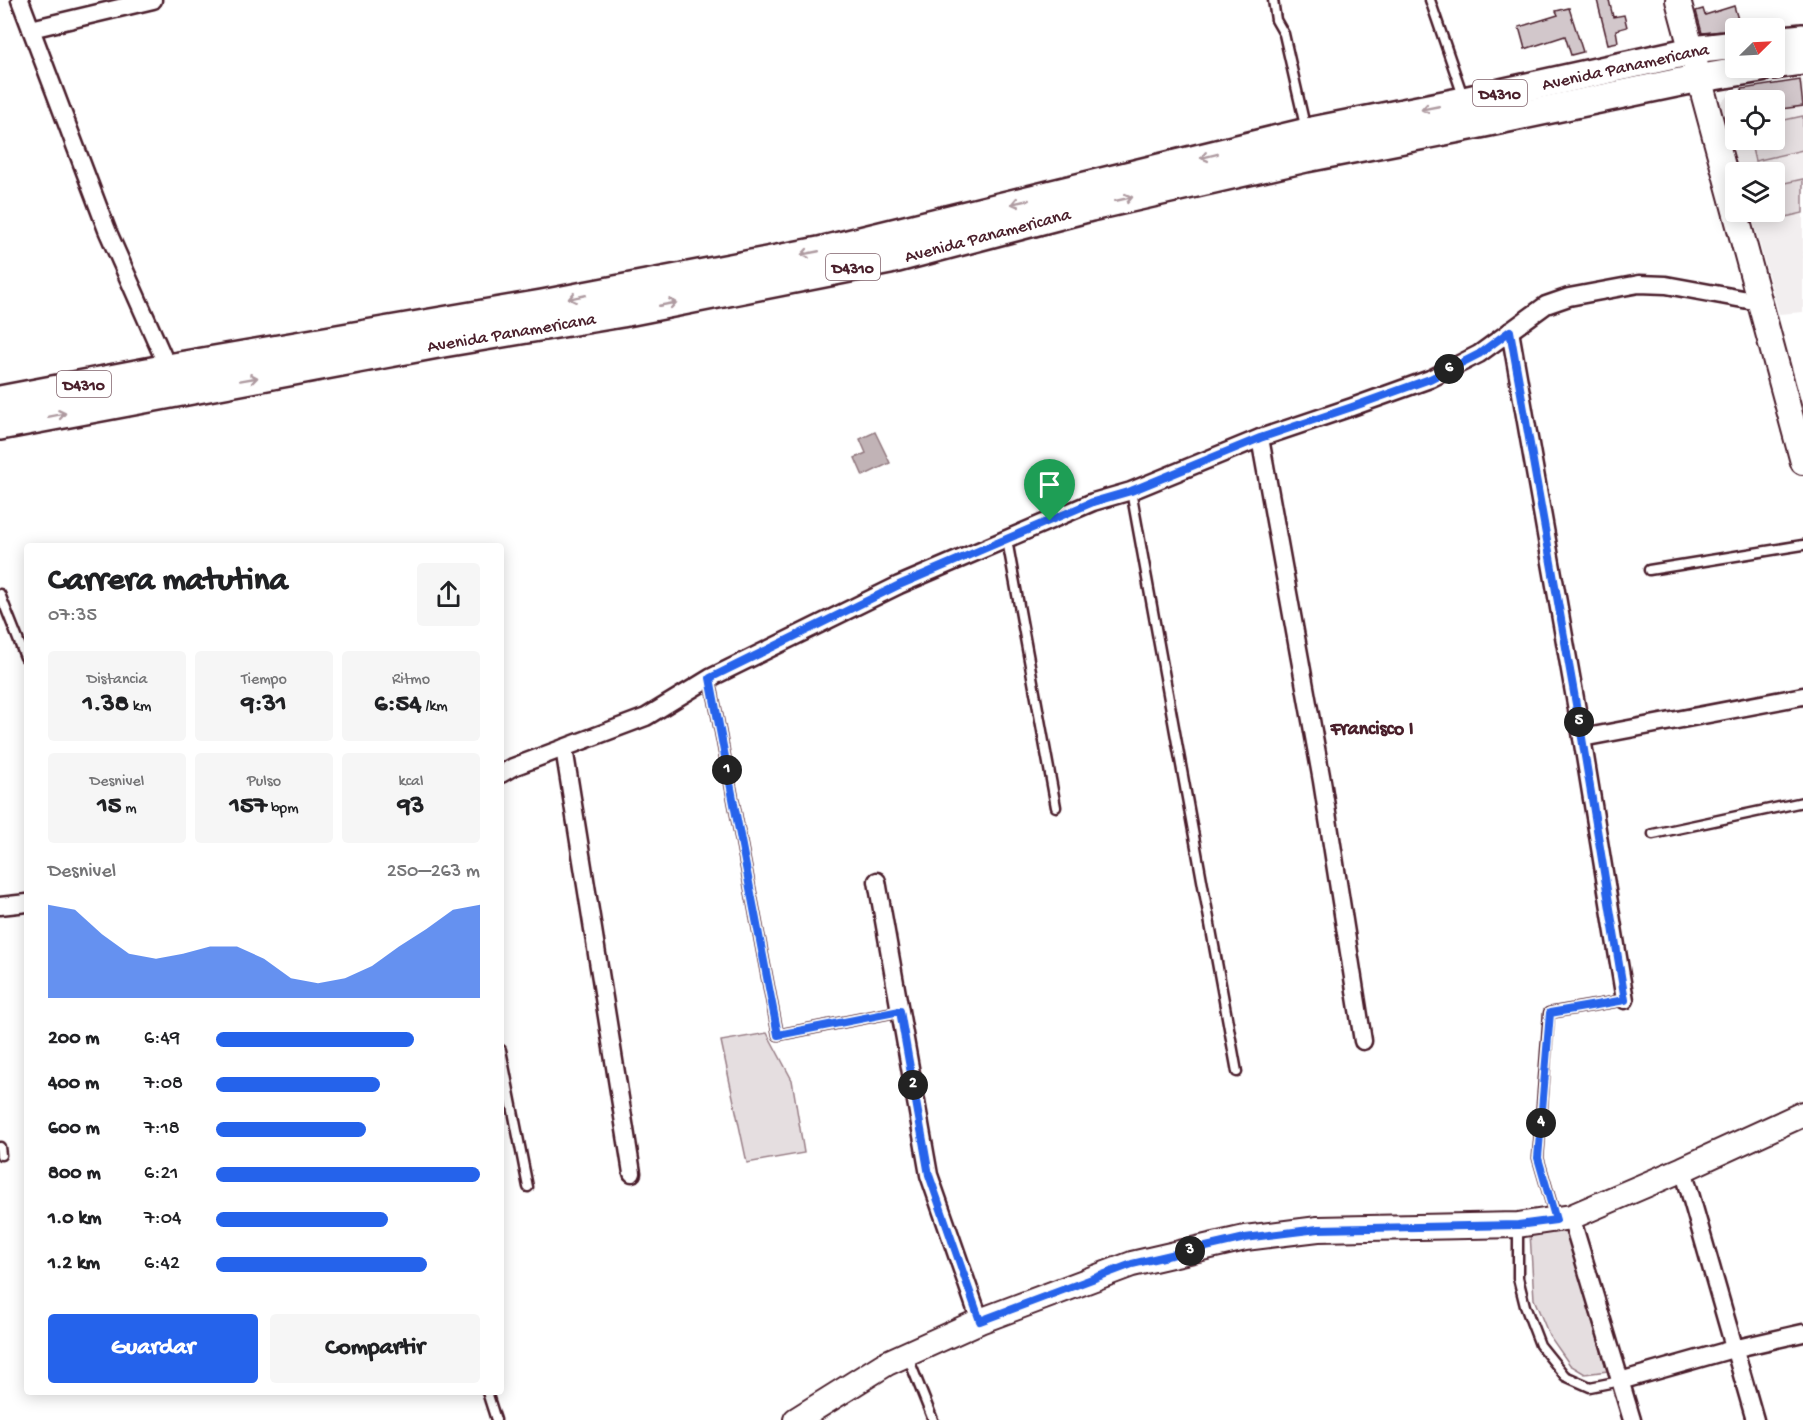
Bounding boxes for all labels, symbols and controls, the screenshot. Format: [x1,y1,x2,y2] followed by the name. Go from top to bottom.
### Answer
[1725,18,1785,78] north arrow
[1725,18,1785,222] map controls
[1540,40,1711,97] street label: Avenida Panamericana
[1473,80,1527,106] road number: D4310
[1725,90,1785,150] button: locate
[1421,103,1440,114] one-way arrow
[1200,151,1219,162] one-way arrow
[1725,162,1785,222] button: layers
[1114,193,1133,204] one-way arrow
[1011,197,1030,209] one-way arrow
[903,205,1074,269] street label: Avenida Panamericana
[801,248,820,259] one-way arrow
[826,254,880,280] road number: D4310
[568,292,587,303] one-way arrow
[658,298,678,309] one-way arrow
[426,309,599,359] street label: Avenida Panamericana
[1434,354,1464,384] pin: 6
[1445,359,1453,378] text: 6
[57,371,111,397] road number: D4310
[239,373,258,384] one-way arrow
[47,409,67,420] one-way arrow
[1024,459,1075,521] pin
[1033,468,1066,501] icon: arrive
[48,563,288,601] text: Carrera matutina
[417,563,480,626] button: share
[48,605,97,628] text: 07:35
[87,671,147,690] text: Distancia
[241,671,287,690] text: Tiempo
[392,671,430,690] text: Ritmo
[83,690,129,721] text: 1.38
[241,690,287,721] text: 9:31
[374,690,422,721] text: 6:54
[129,698,151,717] text: km
[422,698,448,717] text: /km
[1564,707,1594,737] pin: 5
[1575,712,1583,731] text: 5
[1329,719,1414,742] district label: Francisco I
[712,755,742,785] pin: 1
[724,760,730,779] text: 1
[90,773,144,792] text: Desnivel
[247,773,281,792] text: Pulso
[399,773,423,792] text: kcal
[97,792,122,823] text: 15
[229,792,267,823] text: 157
[398,792,424,823] text: 93
[122,800,137,819] text: m
[267,800,299,819] text: bpm
[48,861,116,884] text: Desnivel
[387,861,480,884] text: 250–263 m
[48,1028,99,1051] text: 200 m
[144,1028,180,1051] text: 6:49
[898,1070,928,1100] pin: 2
[48,1073,99,1096] text: 400 m
[144,1073,183,1096] text: 7:08
[909,1075,917,1094] text: 2
[1526,1108,1556,1138] pin: 4
[1537,1113,1545,1132] text: 4
[48,1118,100,1141] text: 600 m
[144,1118,180,1141] text: 7:18
[48,1163,101,1186] text: 800 m
[144,1163,178,1186] text: 6:21
[48,1208,102,1231] text: 1.0 km
[144,1208,182,1231] text: 7:04
[1175,1236,1205,1266] pin: 3
[1186,1241,1194,1260] text: 3
[48,1253,100,1276] text: 1.2 km
[144,1253,180,1276] text: 6:42
[48,1314,258,1383] button: Guardar
[270,1314,480,1383] button: Compartir

